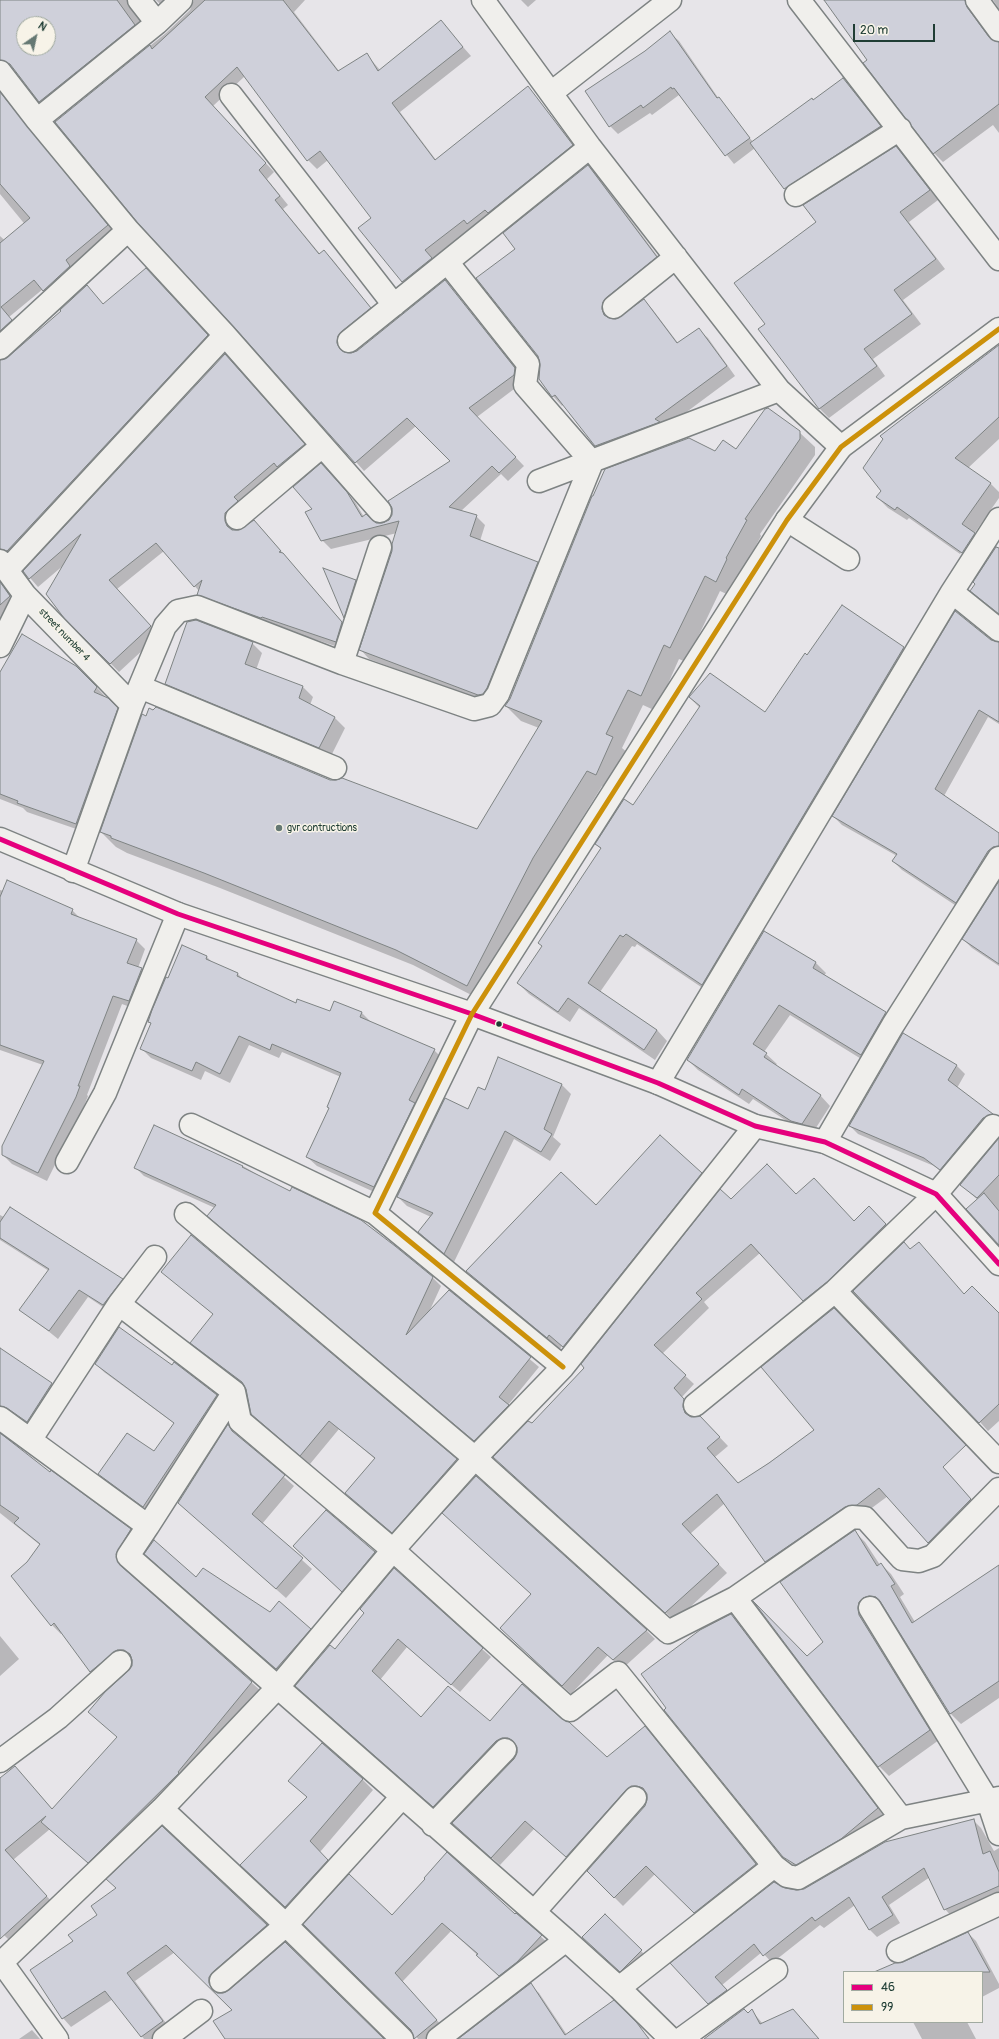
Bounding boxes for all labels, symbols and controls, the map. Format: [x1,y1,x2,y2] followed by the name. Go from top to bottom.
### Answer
[16,16,56,56] north arrow
[855,16,937,42] scale bar
[36,19,49,34] text: N
[860,23,888,38] text: 20 m
[36,606,92,664] street label: street number 4
[287,822,357,834] place label: gvr contructions
[274,823,284,833] marker: gvr contructions
[494,1019,504,1029] unlabelled marker
[843,1971,983,2023] legend
[881,1980,895,1995] text: 46
[881,2000,893,2015] text: 99

